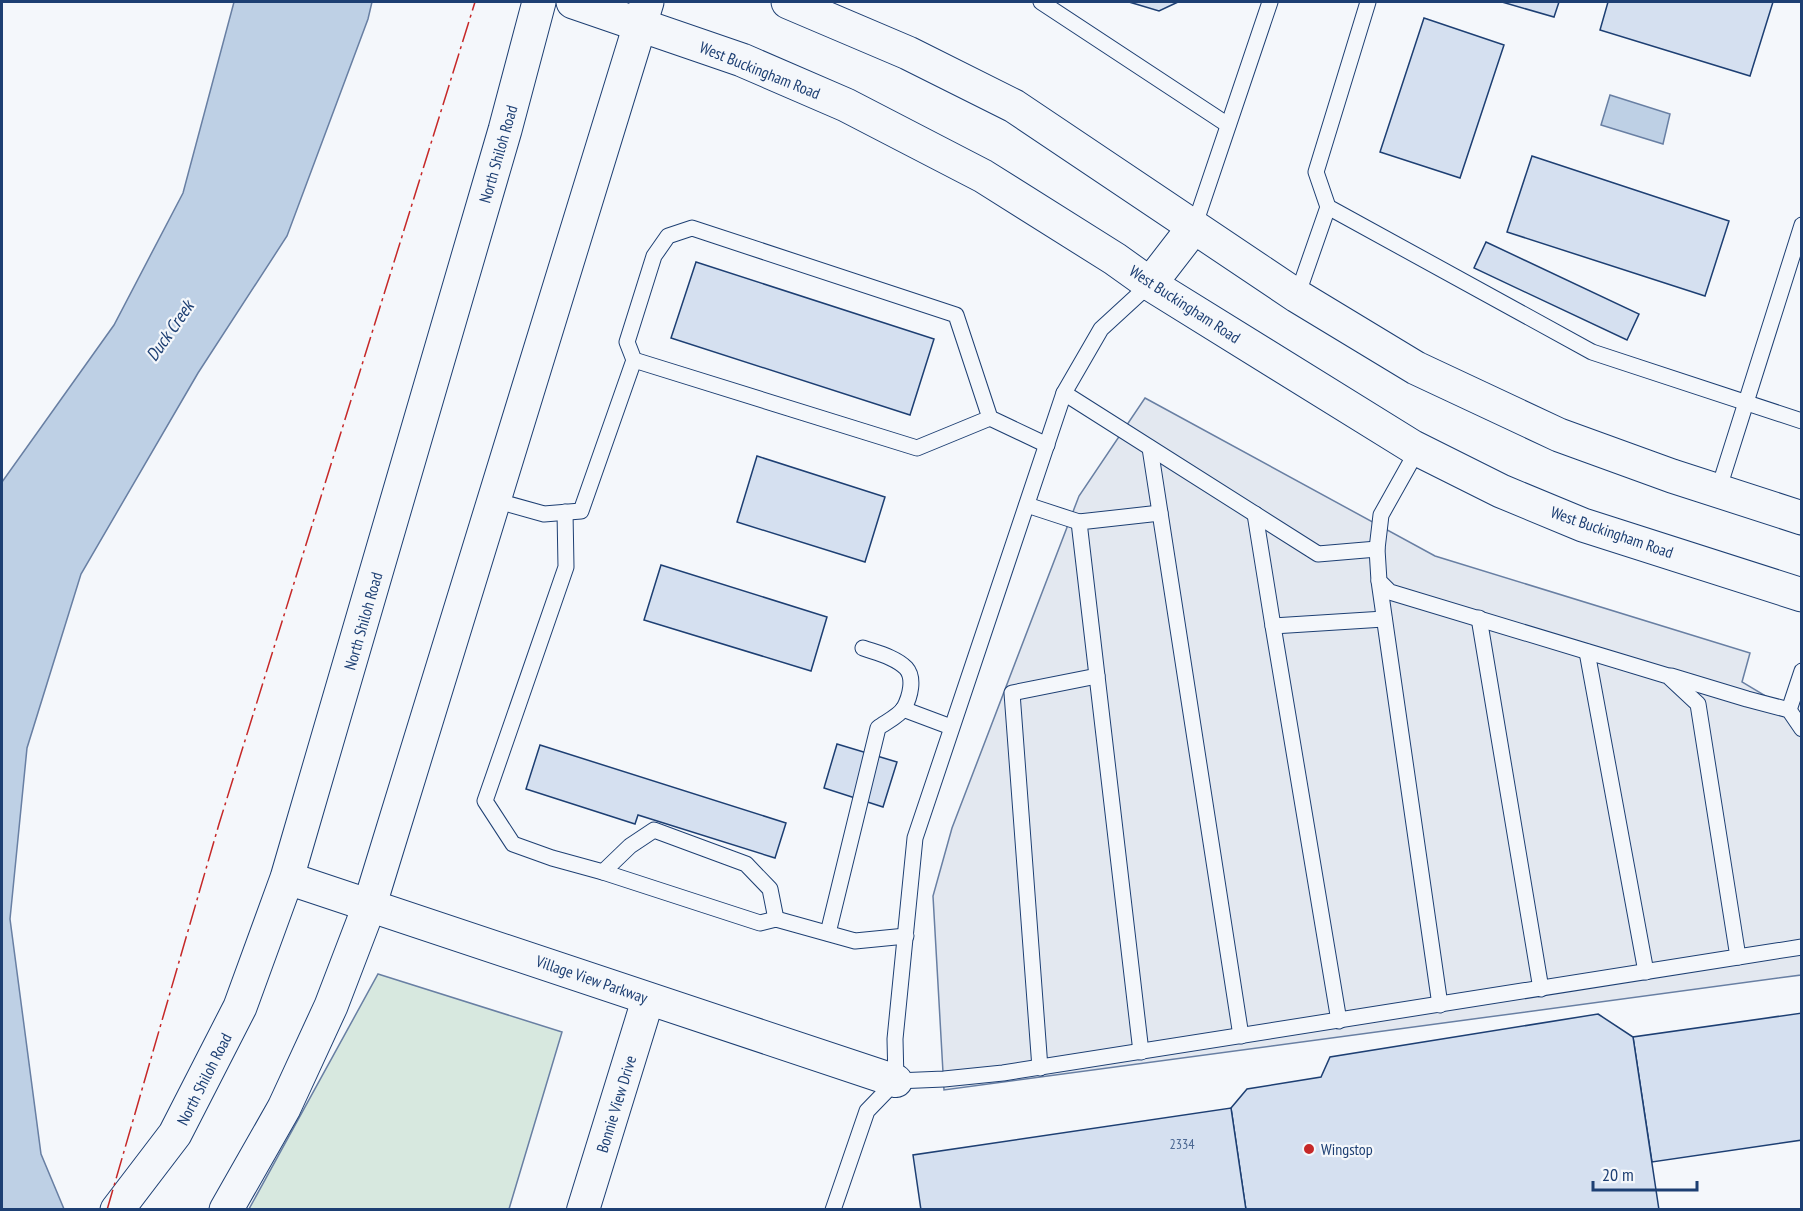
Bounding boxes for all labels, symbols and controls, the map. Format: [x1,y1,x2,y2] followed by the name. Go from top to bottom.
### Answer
[697,37,823,103] street label: West Buckingham Road
[474,103,522,205] street label: North Shiloh Road
[1126,261,1244,347] street label: West Buckingham Road
[140,294,200,365] water label: Duck Creek
[1548,502,1676,562] street label: West Buckingham Road
[339,570,387,672] street label: North Shiloh Road
[533,950,650,1007] street label: Village View Parkway
[172,1029,236,1128] street label: North Shiloh Road
[592,1053,640,1155] street label: Bonnie View Drive
[1169,1135,1195,1153] house number: 2334
[1321,1139,1373,1159] place label: Wingstop
[1302,1142,1316,1156] marker: Wingstop
[1593,1154,1696,1192] scale bar
[1602,1163,1634,1186] text: 20 m

